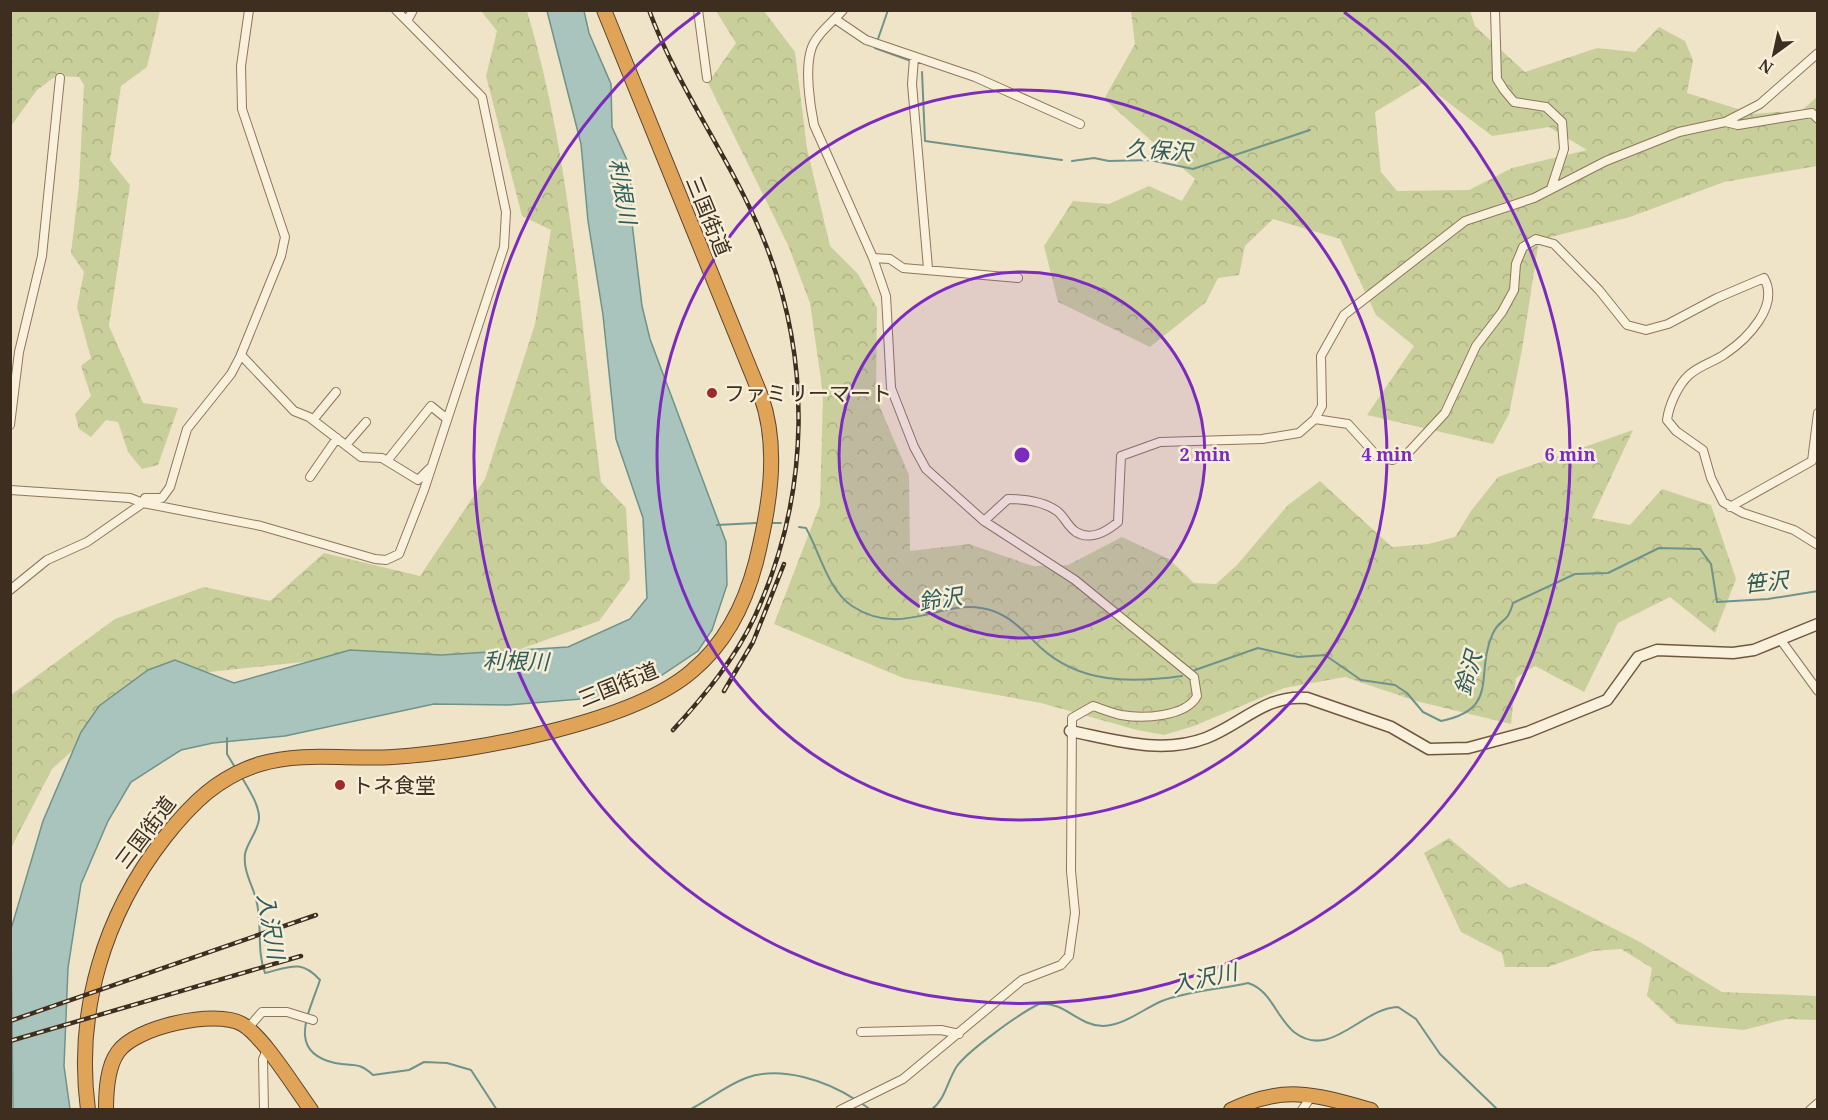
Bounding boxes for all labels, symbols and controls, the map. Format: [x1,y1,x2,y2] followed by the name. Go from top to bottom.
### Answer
[1744,24,1804,84] north arrow
[1754,54,1777,79] text: N
[1125,132,1196,166] water label: 久保沢
[603,156,645,228] water label: 利根川
[680,172,738,260] street label: 三国街道
[724,379,892,407] place label: ファミリーマート
[705,386,719,400] marker: ファミリーマート
[1180,442,1230,466] text: 2 min
[1362,442,1412,466] text: 4 min
[1545,442,1595,466] text: 6 min
[1012,445,1032,465] centre of rings
[1743,563,1792,598] water label: 笹沢
[916,579,967,616] water label: 鈴沢
[483,644,551,676] water label: 利根川
[1447,645,1488,698] water label: 鈴沢
[574,655,662,713] street label: 三国街道
[352,771,436,799] place label: トネ食堂
[333,778,347,792] marker: トネ食堂
[109,790,181,874] street label: 三国街道
[251,891,293,963] water label: 入沢川
[1169,955,1241,999] water label: 入沢川

